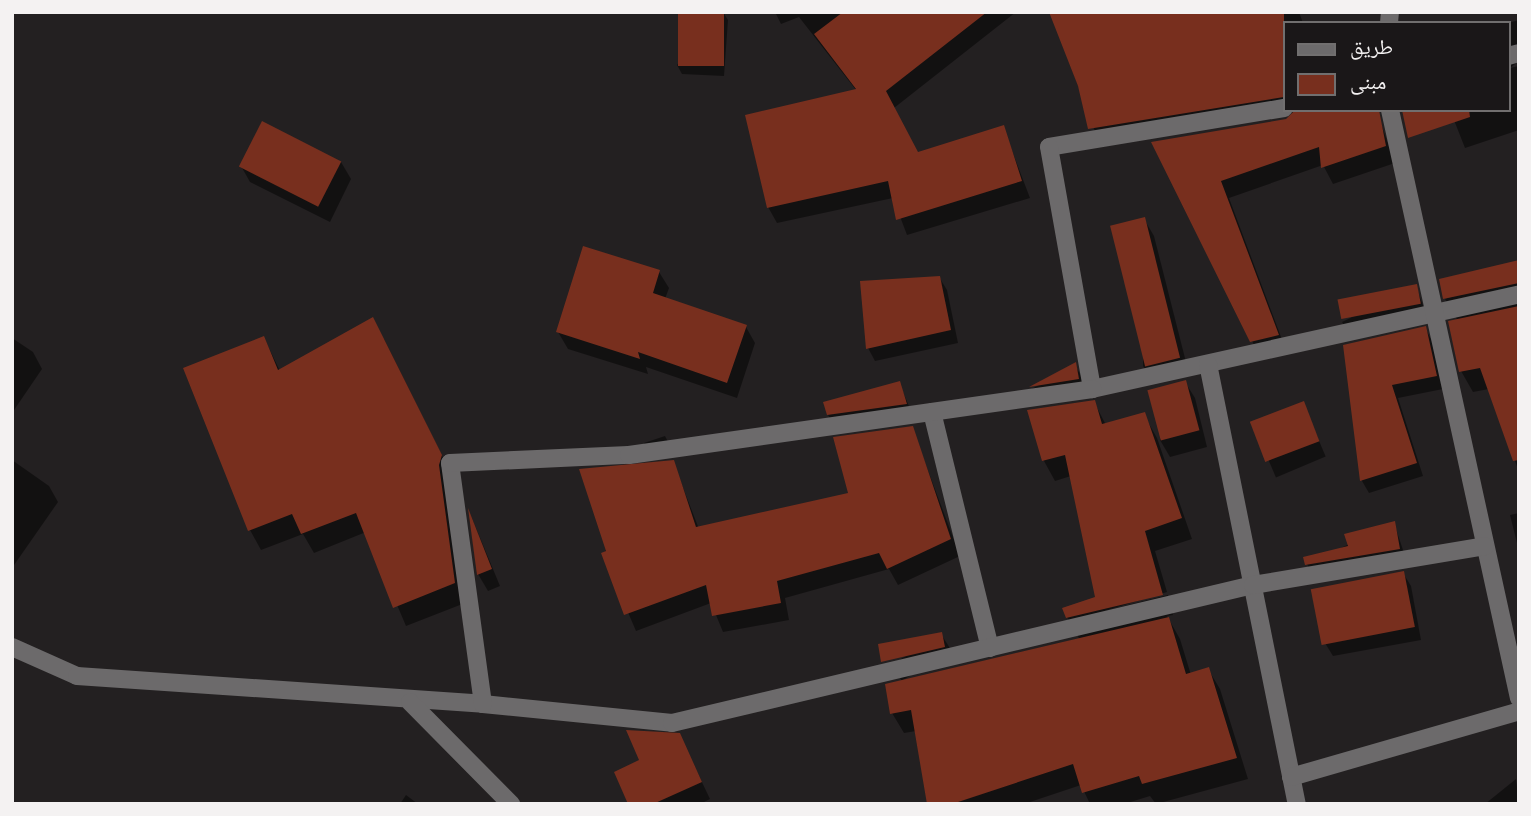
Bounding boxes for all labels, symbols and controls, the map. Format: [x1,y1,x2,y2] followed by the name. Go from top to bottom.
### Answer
[1282,21,1510,112] legend
[1350,35,1393,59] text: طريق
[1350,70,1386,94] text: مبنى

